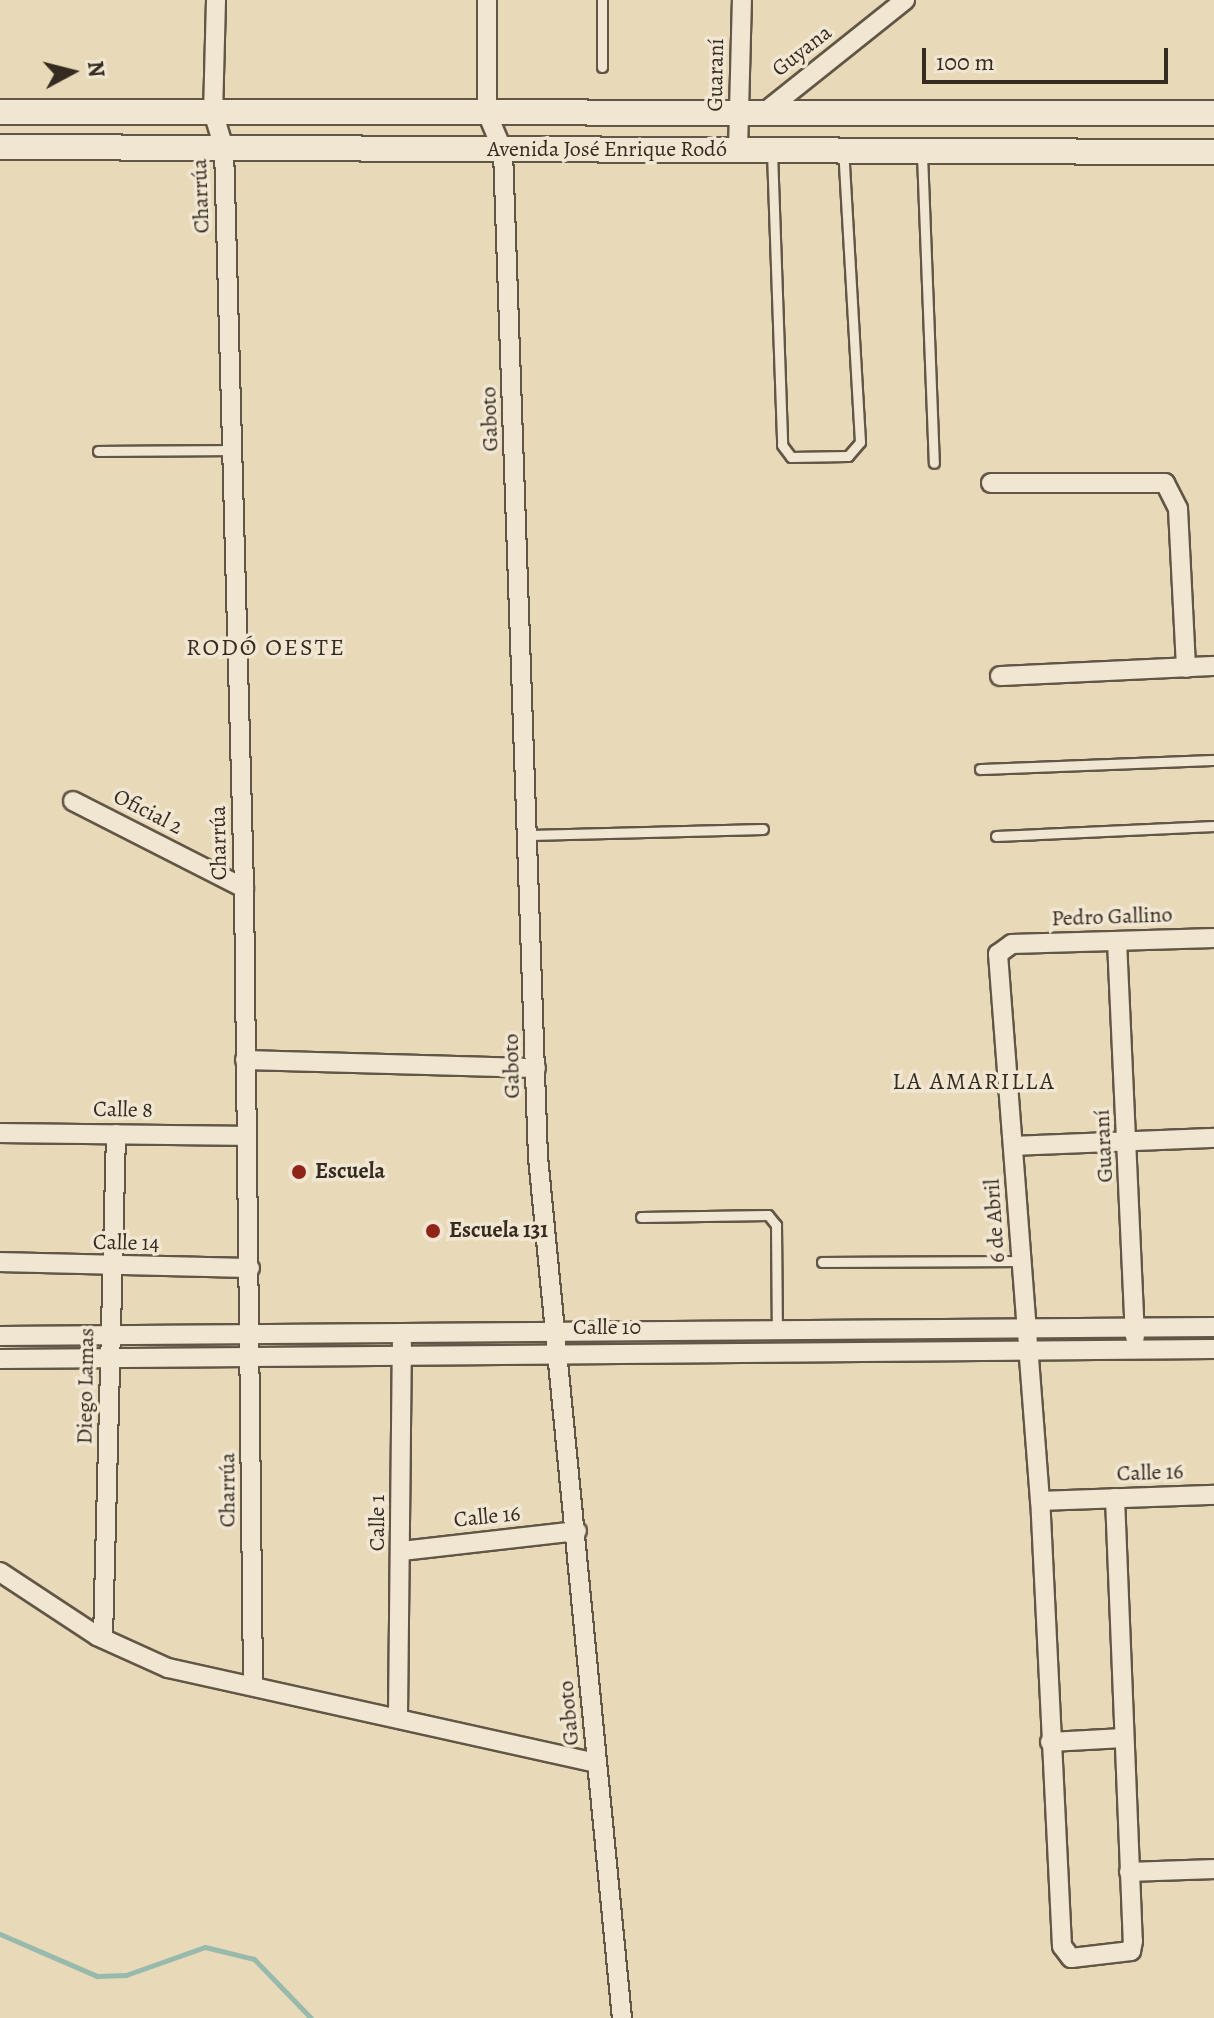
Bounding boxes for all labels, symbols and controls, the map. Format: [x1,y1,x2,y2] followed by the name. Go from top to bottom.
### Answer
[767,20,837,82] street label: Guyana
[32,32,112,112] north arrow
[926,32,1172,82] scale bar
[702,38,730,112] street label: Guaraní
[936,46,995,78] text: 100 m
[80,59,112,79] text: N
[487,137,727,163] street label: Avenida José Enrique Rodó
[187,158,215,234] street label: Charrúa
[476,386,504,452] street label: Gaboto
[186,634,346,662] district label: RODÓ OESTE
[109,783,187,841] street label: Oficial 2
[205,805,233,881] street label: Charrúa
[1051,902,1173,932] street label: Pedro Gallino
[498,1033,526,1099] street label: Gaboto
[892,1068,1056,1096] district label: LA AMARILLA
[93,1096,153,1124] street label: Calle 8
[1089,1109,1119,1183] street label: Guaraní
[315,1159,385,1185] place label: Escuela
[290,1163,308,1181] marker: Escuela
[979,1178,1011,1264] street label: 6 de Abril
[449,1218,548,1244] place label: Escuela 131
[424,1222,442,1240] marker: Escuela 131
[93,1229,159,1257] street label: Calle 14
[573,1315,641,1341] street label: Calle 10
[72,1328,100,1444] street label: Diego Lamas
[215,1453,241,1527] street label: Charrúa
[1116,1459,1184,1487] street label: Calle 16
[365,1495,391,1551] street label: Calle 1
[452,1500,522,1534] street label: Calle 16
[553,1679,585,1747] street label: Gaboto

